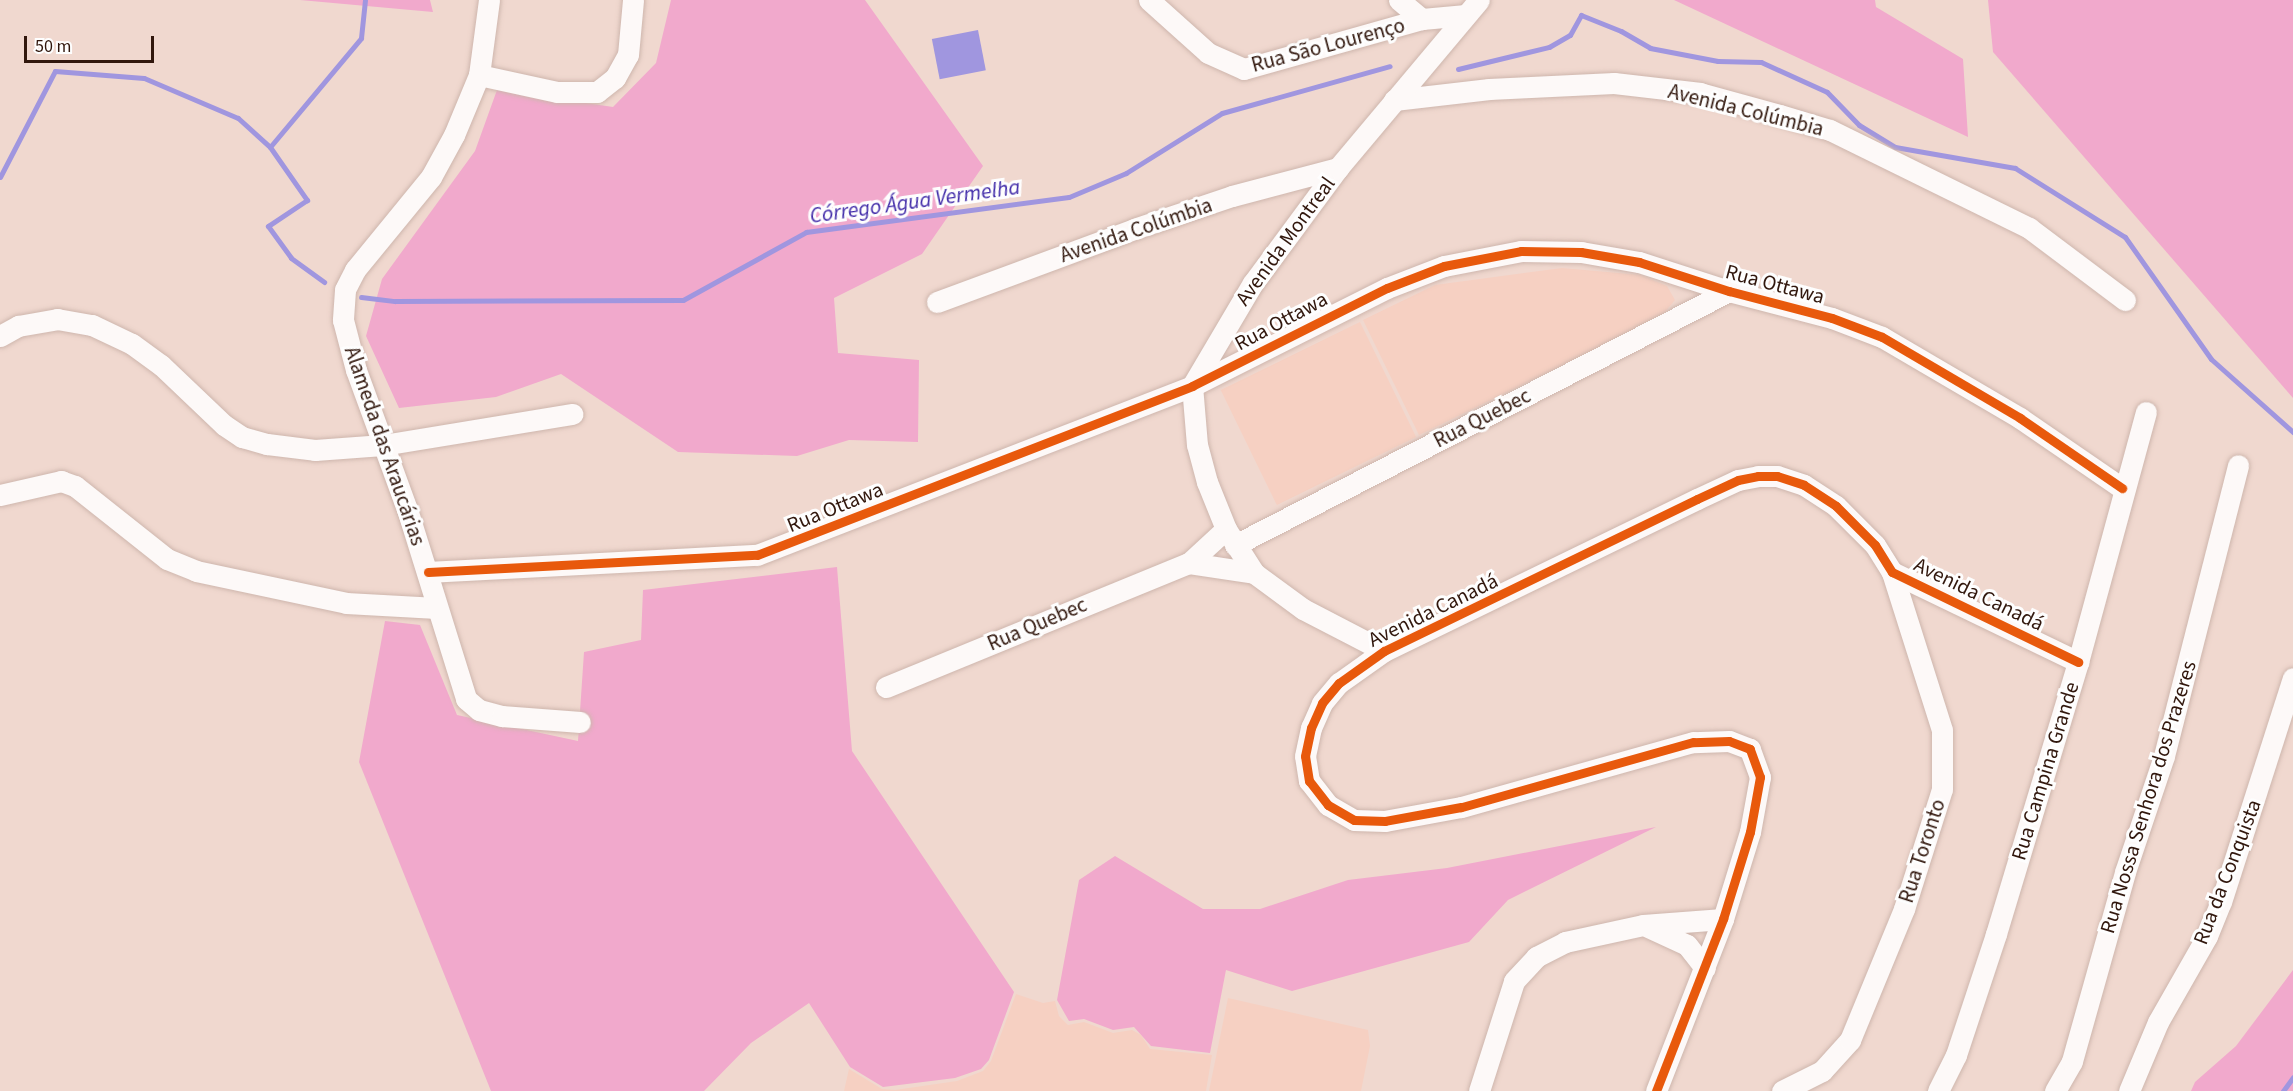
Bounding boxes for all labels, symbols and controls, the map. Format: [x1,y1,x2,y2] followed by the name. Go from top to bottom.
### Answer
[1249,12,1407,78] street label: Rua São Lourenço
[27,24,158,62] scale bar
[35,34,71,59] text: 50 m
[1666,78,1826,142] street label: Avenida Colúmbia
[1230,172,1340,310] street label: Avenida Montreal
[808,174,1022,230] water label: Córrego Água Vermelha
[1057,192,1215,268] street label: Avenida Colúmbia
[1723,259,1827,309] street label: Rua Ottawa
[1230,286,1332,356] street label: Rua Ottawa
[339,343,431,549] street label: Alameda das Araucárias
[1429,383,1535,453] street label: Rua Quebec
[783,476,887,538] street label: Rua Ottawa
[1910,552,2048,636] street label: Avenida Canadá
[1364,568,1502,652] street label: Avenida Canadá
[983,592,1091,656] street label: Rua Quebec
[2094,658,2202,936] street label: Rua Nossa Senhora dos Prazeres
[2006,679,2084,863] street label: Rua Campina Grande
[1893,796,1951,906] street label: Rua Toronto
[2188,796,2266,948] street label: Rua da Conquista

